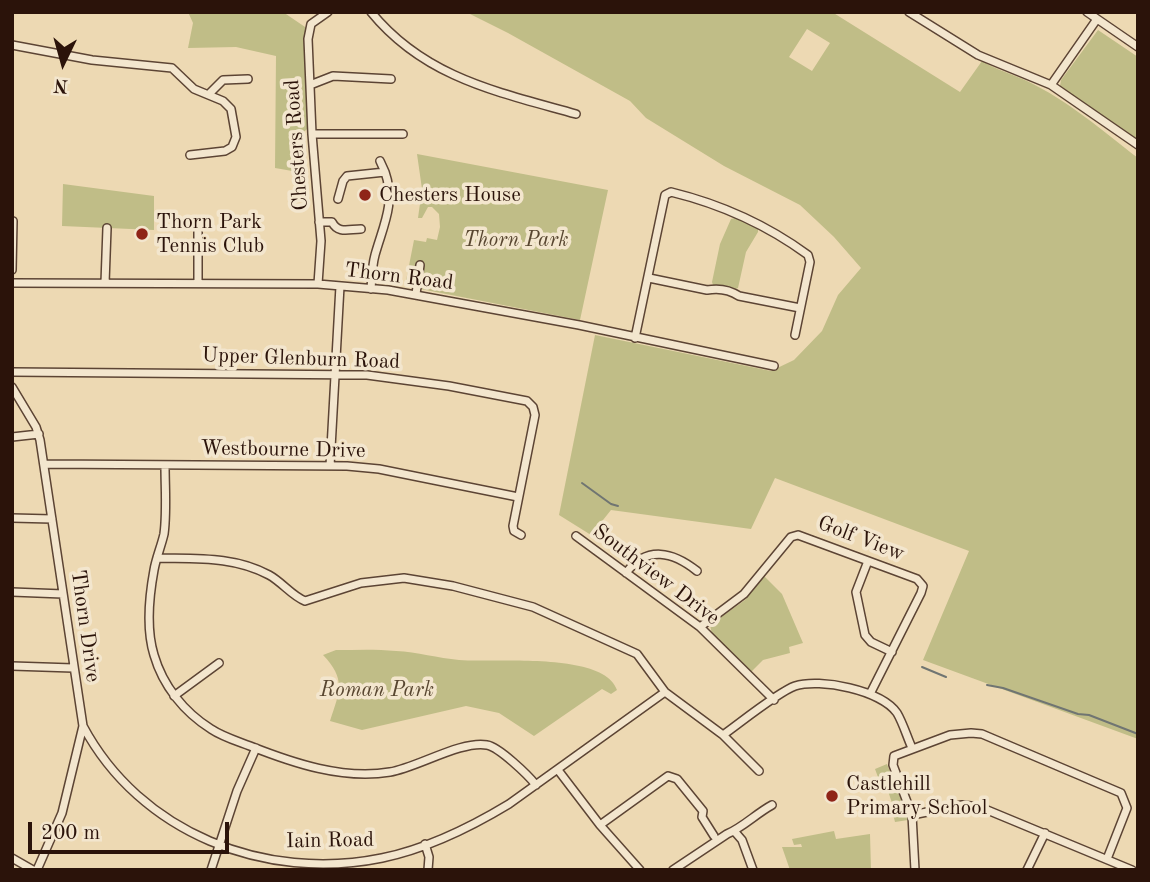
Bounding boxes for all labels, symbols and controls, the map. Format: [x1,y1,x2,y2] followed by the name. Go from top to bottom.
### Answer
[28,28,98,98] north arrow
[53,74,69,95] text: N
[280,78,314,212] street label: Chesters Road
[379,182,521,208] place label: Chesters House
[357,187,373,203] marker: Chesters House
[156,209,264,259] place label: Thorn Park Tennis Club
[134,226,150,242] marker: Thorn Park Tennis Club
[463,227,569,253] park label: Thorn Park
[343,258,455,296] street label: Thorn Road
[201,343,401,375] street label: Upper Glenburn Road
[200,436,366,464] street label: Westbourne Drive
[814,511,908,567] street label: Golf View
[588,519,724,631] street label: Southview Drive
[65,568,105,684] street label: Thorn Drive
[320,677,434,703] park label: Roman Park
[846,771,987,821] place label: Castlehill Primary School
[824,788,840,804] marker: Castlehill Primary School
[32,808,233,852] scale bar
[41,823,100,844] text: 200 m
[286,828,374,854] street label: Iain Road

